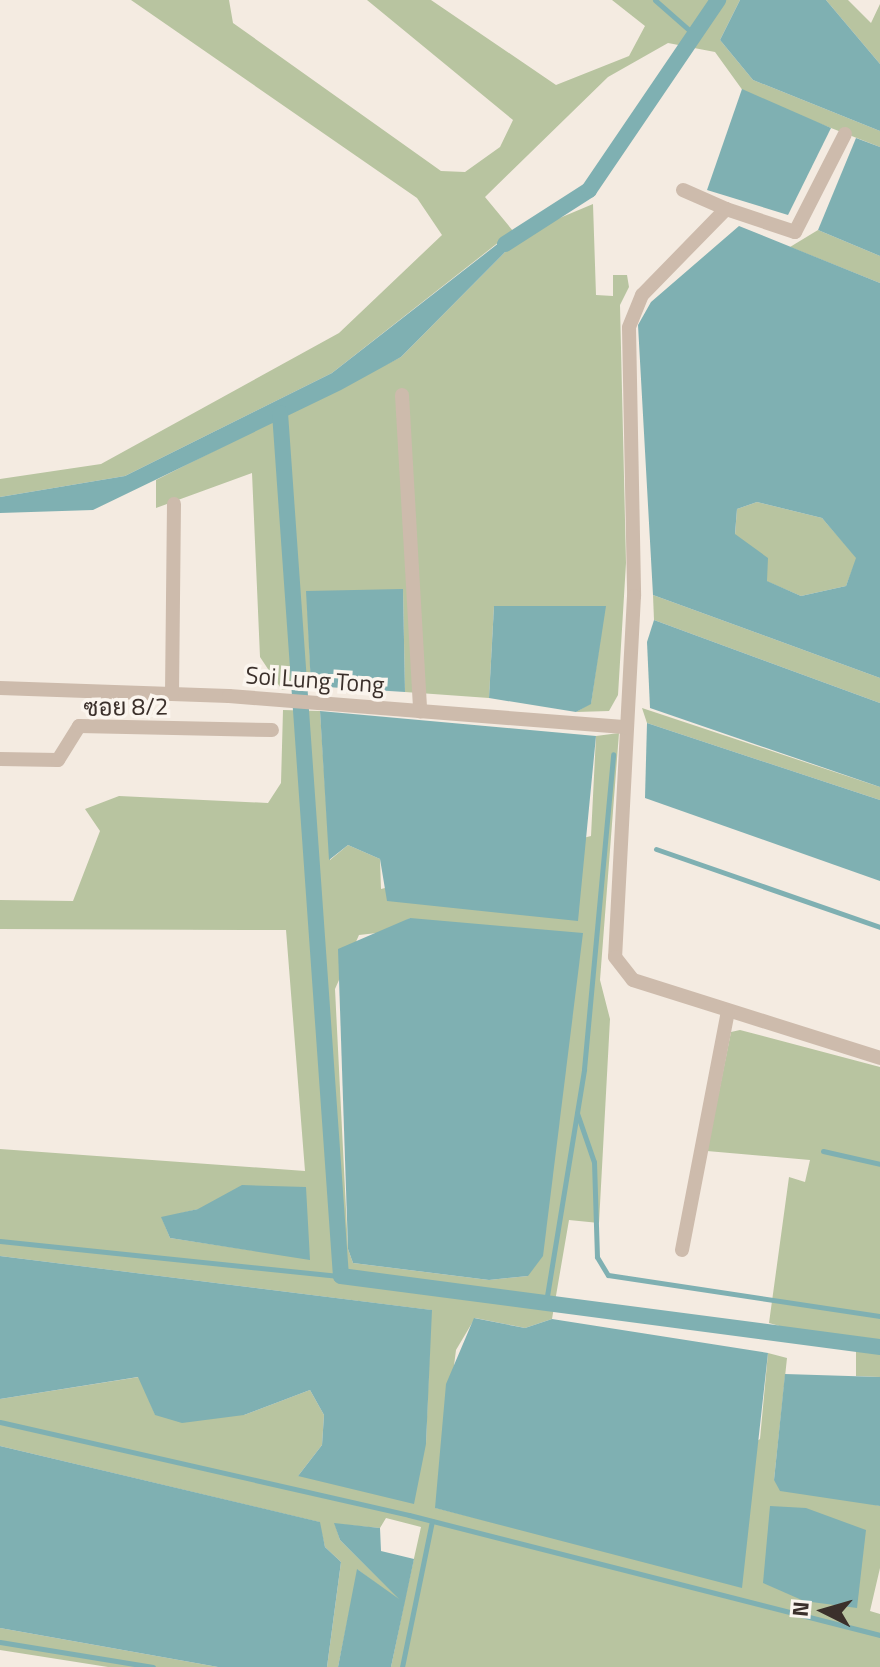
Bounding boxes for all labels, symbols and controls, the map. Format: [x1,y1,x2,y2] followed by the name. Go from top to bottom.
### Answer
[245,661,385,699] street label: Soi Lung Tong
[83,692,169,722] street label: ซอย 8/2
[784,1571,864,1651] north arrow
[782,1600,818,1618] text: N

